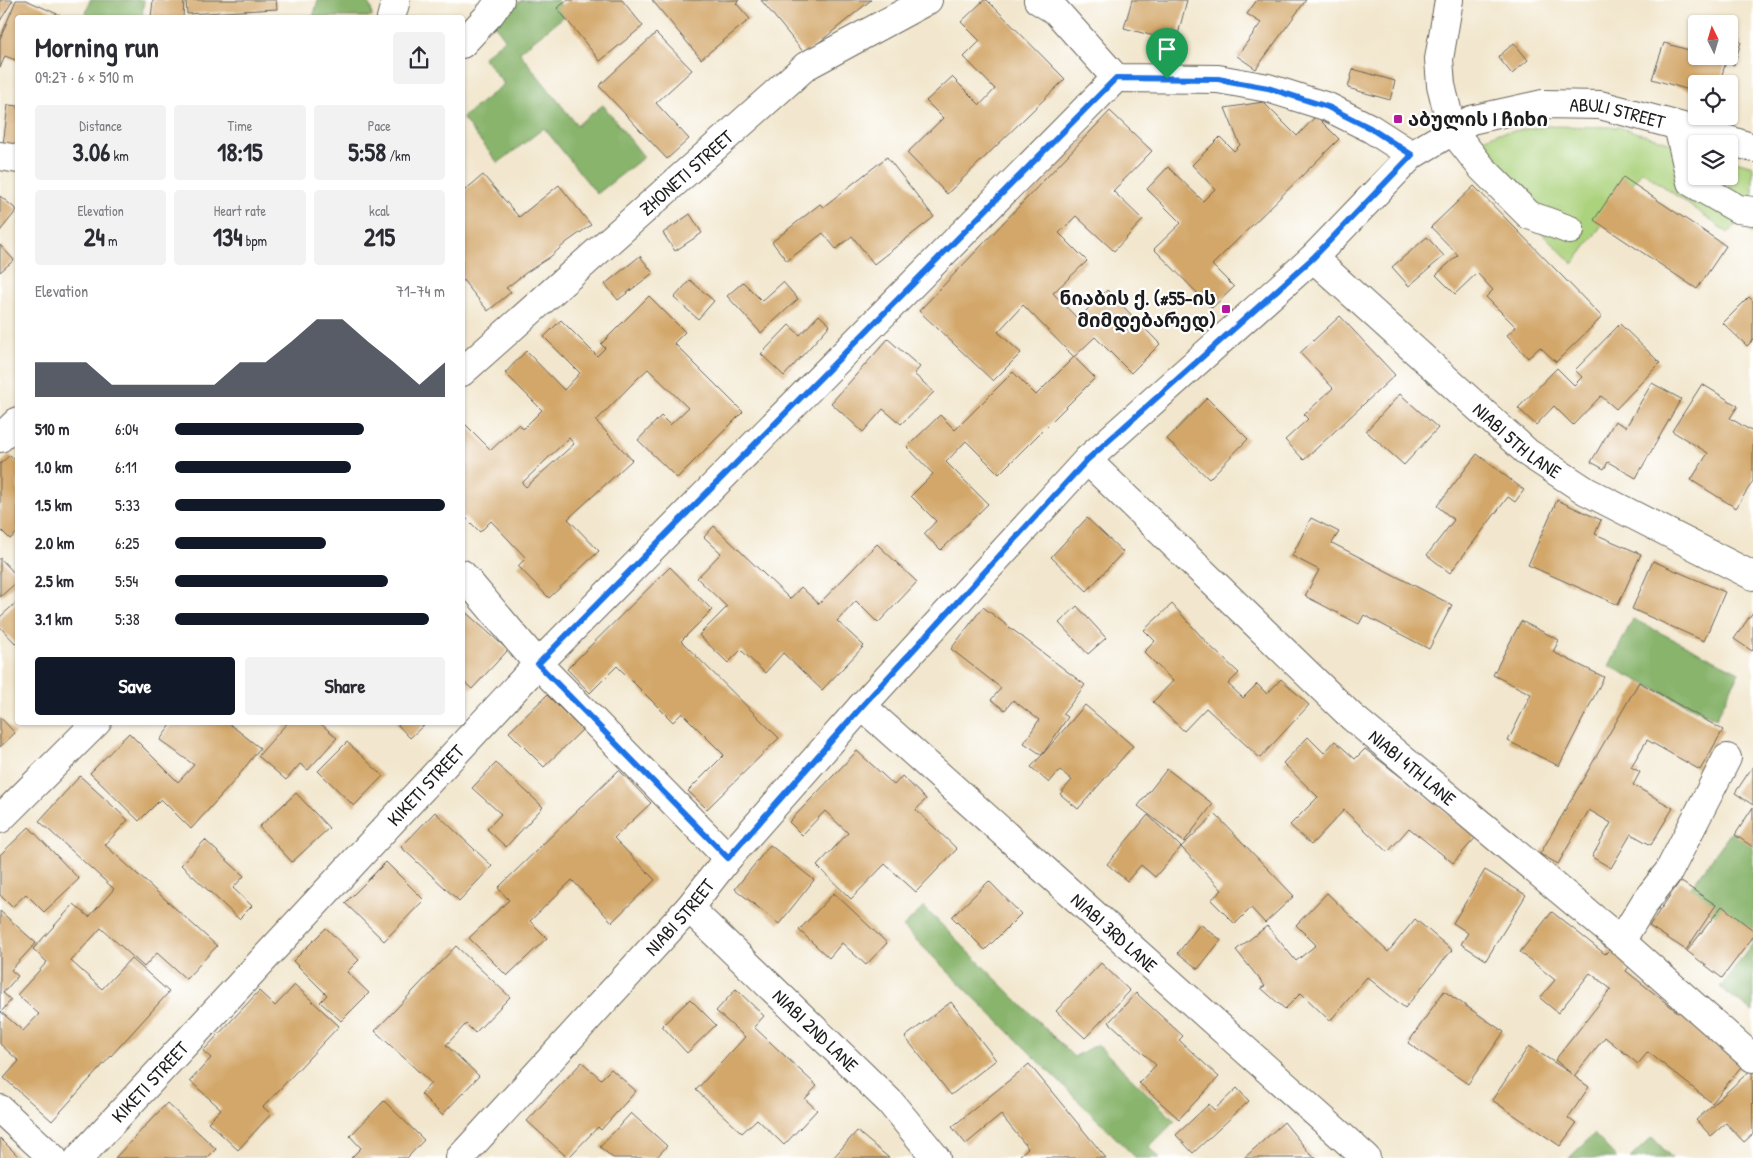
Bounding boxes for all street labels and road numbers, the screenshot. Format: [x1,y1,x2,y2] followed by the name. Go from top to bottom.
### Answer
[1569,91,1669,135] street label: ABULI STREET
[634,123,739,221] street label: ZHONETI STREET
[1467,396,1567,485] street label: NIABI 5TH LANE
[1363,723,1462,812] street label: NIABI 4TH LANE
[381,738,471,832] street label: KIKETI STREET
[639,872,721,961] street label: NIABI STREET
[1066,887,1164,978] street label: NIABI 3RD LANE
[767,983,865,1078] street label: NIABI 2ND LANE
[105,1035,195,1128] street label: KIKETI STREET

